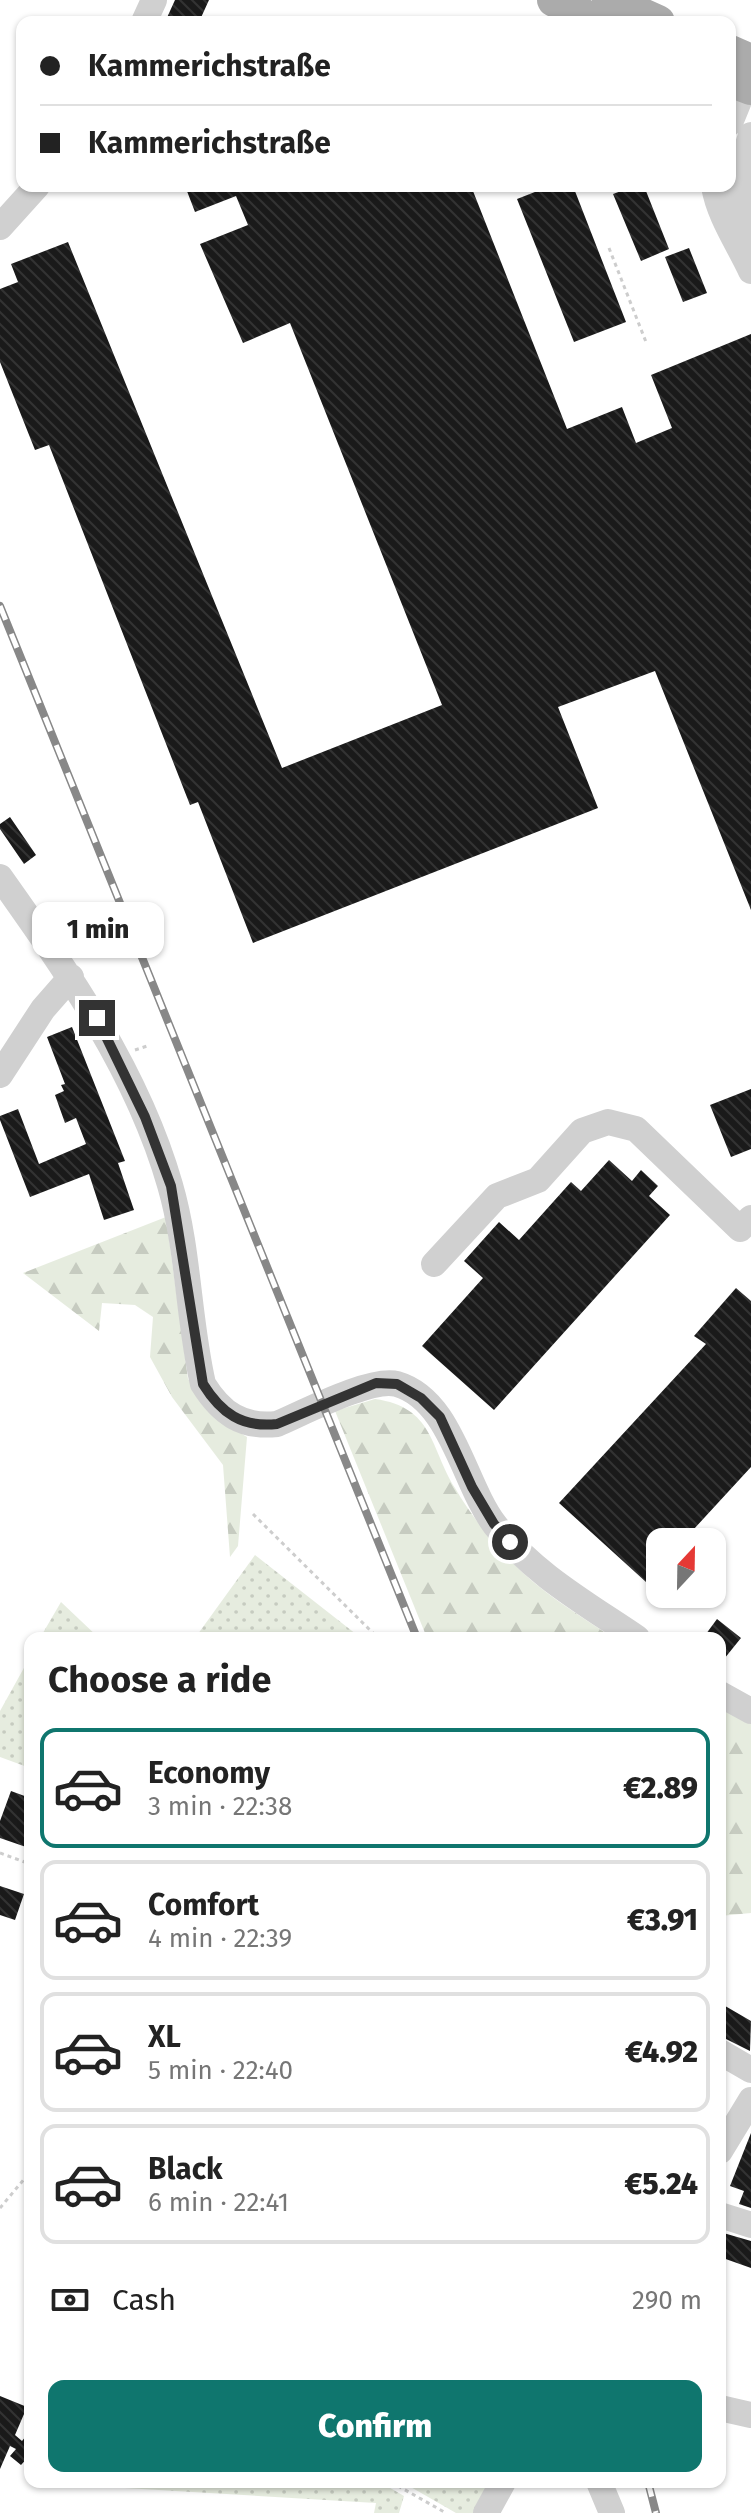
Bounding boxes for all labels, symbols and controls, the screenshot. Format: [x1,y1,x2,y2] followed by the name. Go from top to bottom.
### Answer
[88,48,331,84] text: Kammerichstraße
[88,125,331,161] text: Kammerichstraße
[31,902,163,958] callout: 1 min
[67,914,129,945] text: 1 min
[79,1000,115,1036] route end
[492,1524,528,1560] route start
[646,1528,726,1608] north arrow
[646,1528,726,1608] map controls
[48,1658,271,1702] text: Choose a ride
[52,1752,124,1824] icon: car
[148,1755,270,1791] text: Economy
[623,1770,698,1806] text: €2.89
[148,1791,292,1822] text: 3 min · 22:38
[52,1884,124,1956] icon: car
[148,1887,259,1923] text: Comfort
[627,1902,698,1938] text: €3.91
[148,1923,292,1954] text: 4 min · 22:39
[52,2016,124,2088] icon: car
[148,2019,181,2055] text: XL
[625,2034,698,2070] text: €4.92
[148,2055,293,2086] text: 5 min · 22:40
[52,2148,124,2220] icon: car
[148,2151,223,2187] text: Black
[625,2166,698,2202] text: €5.24
[148,2187,289,2218] text: 6 min · 22:41
[48,2278,92,2322] icon: cash
[112,2282,176,2318] text: Cash
[632,2285,702,2316] text: 290 m
[48,2380,702,2472] button: Confirm

